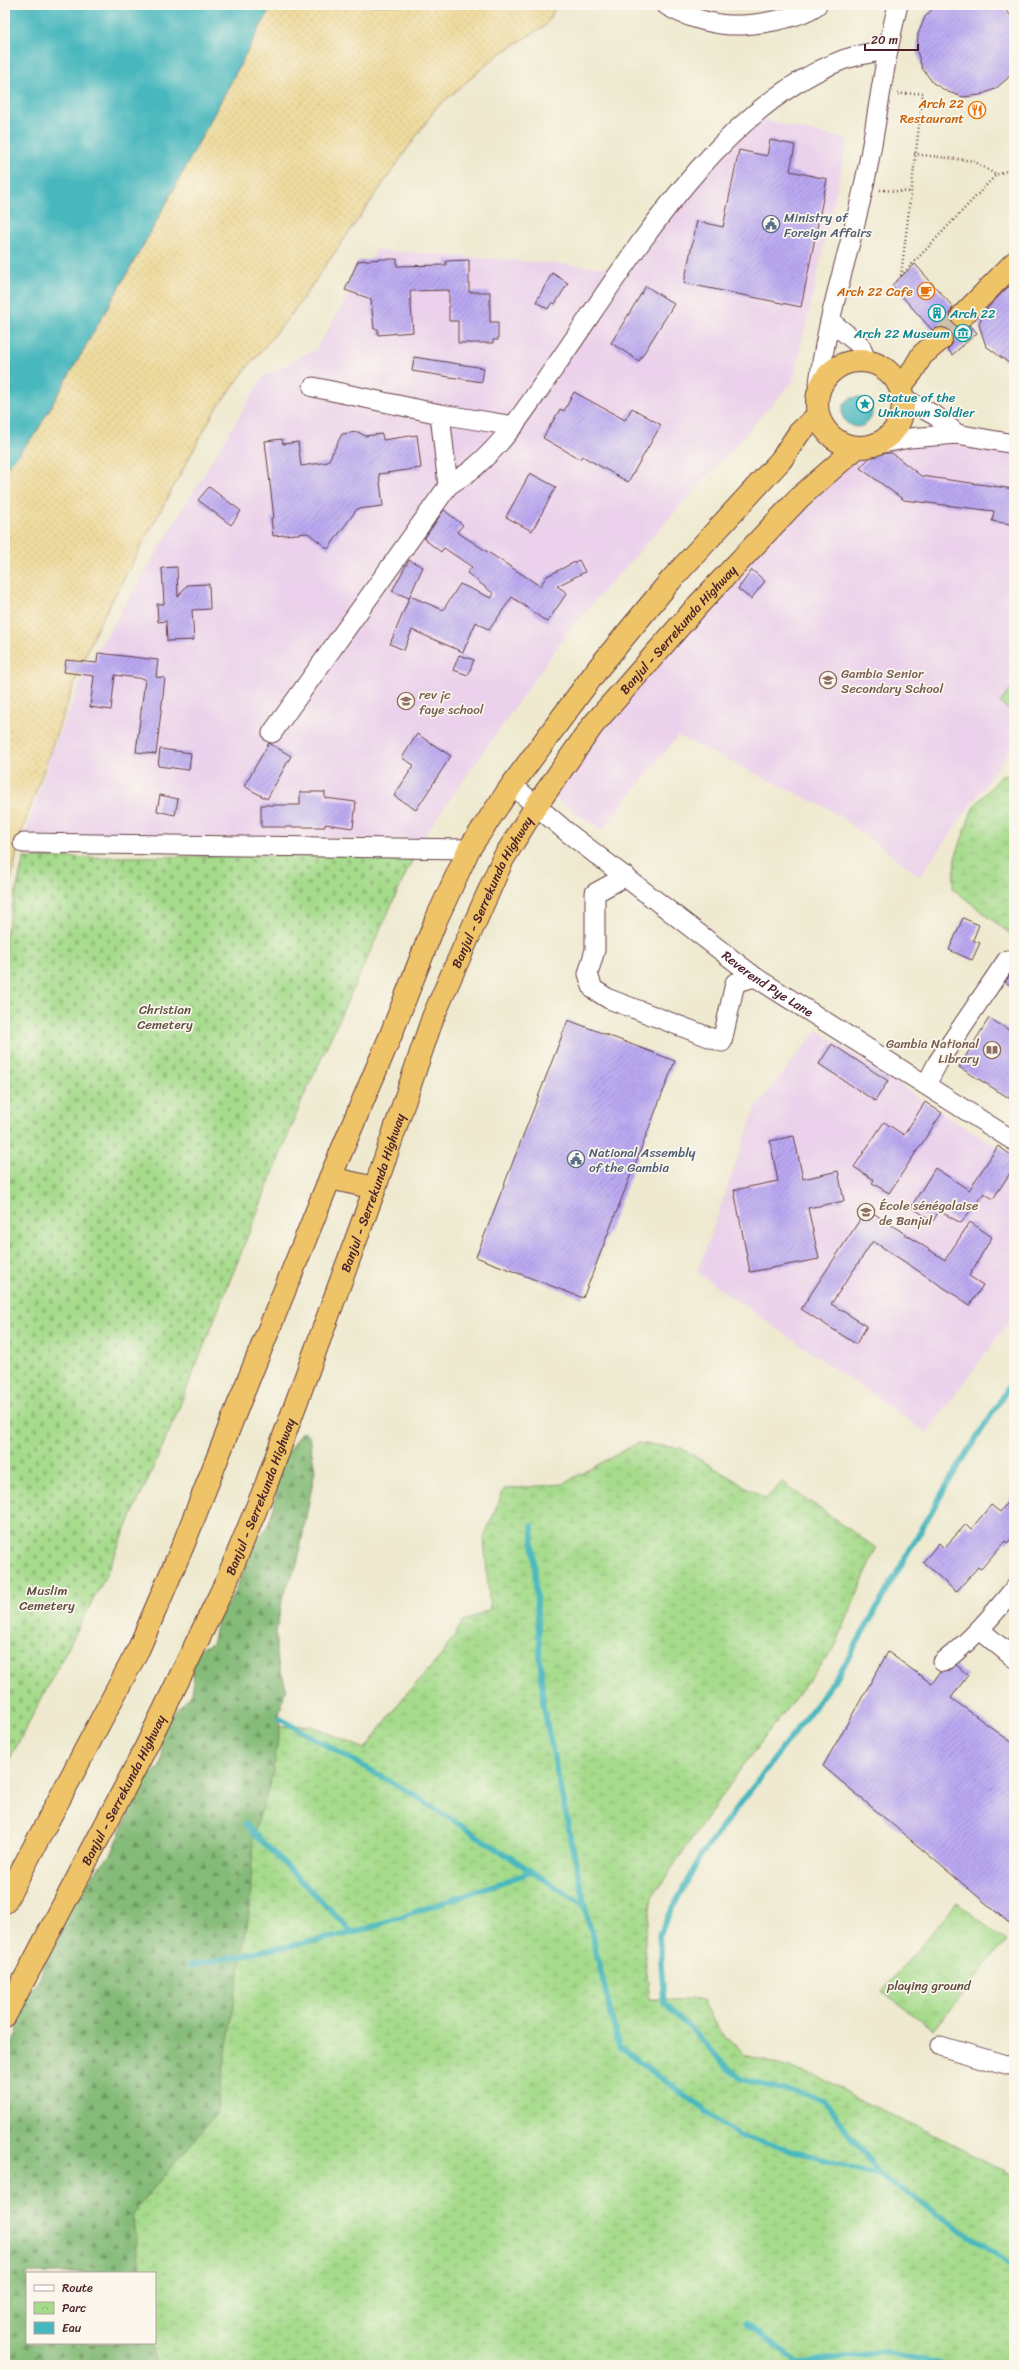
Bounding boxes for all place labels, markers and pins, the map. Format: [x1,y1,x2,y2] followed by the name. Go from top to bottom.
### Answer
[900,92,964,130] place label: Arch 22 Restaurant
[967,100,987,120] restaurant icon: Arch 22 Restaurant
[784,206,872,244] place label: Ministry of Foreign Affairs
[761,214,781,234] public building icon: Ministry of Foreign Affairs
[836,280,913,303] place label: Arch 22 Cafe
[916,281,936,301] cafe icon: Arch 22 Cafe
[949,302,996,325] place label: Arch 22
[927,303,947,323] building icon: Arch 22
[853,322,950,345] place label: Arch 22 Museum
[953,323,973,343] museum icon: Arch 22 Museum
[878,386,975,424] place label: Statue of the Unknown Soldier
[855,394,875,414] place icon: Statue of the Unknown Soldier
[841,662,943,700] place label: Gambia Senior Secondary School
[818,670,838,690] school or university icon: Gambia Senior Secondary School
[419,683,484,721] place label: rev jc faye school
[396,691,416,711] school or university icon: rev jc faye school
[886,1032,979,1070] place label: Gambia National Library
[982,1040,1002,1060] library icon: Gambia National Library
[589,1141,696,1179] place label: National Assembly of the Gambia
[566,1149,586,1169] public building icon: National Assembly of the Gambia
[879,1194,979,1232] place label: École sénégalaise de Banjul
[856,1202,876,1222] school or university icon: École sénégalaise de Banjul

